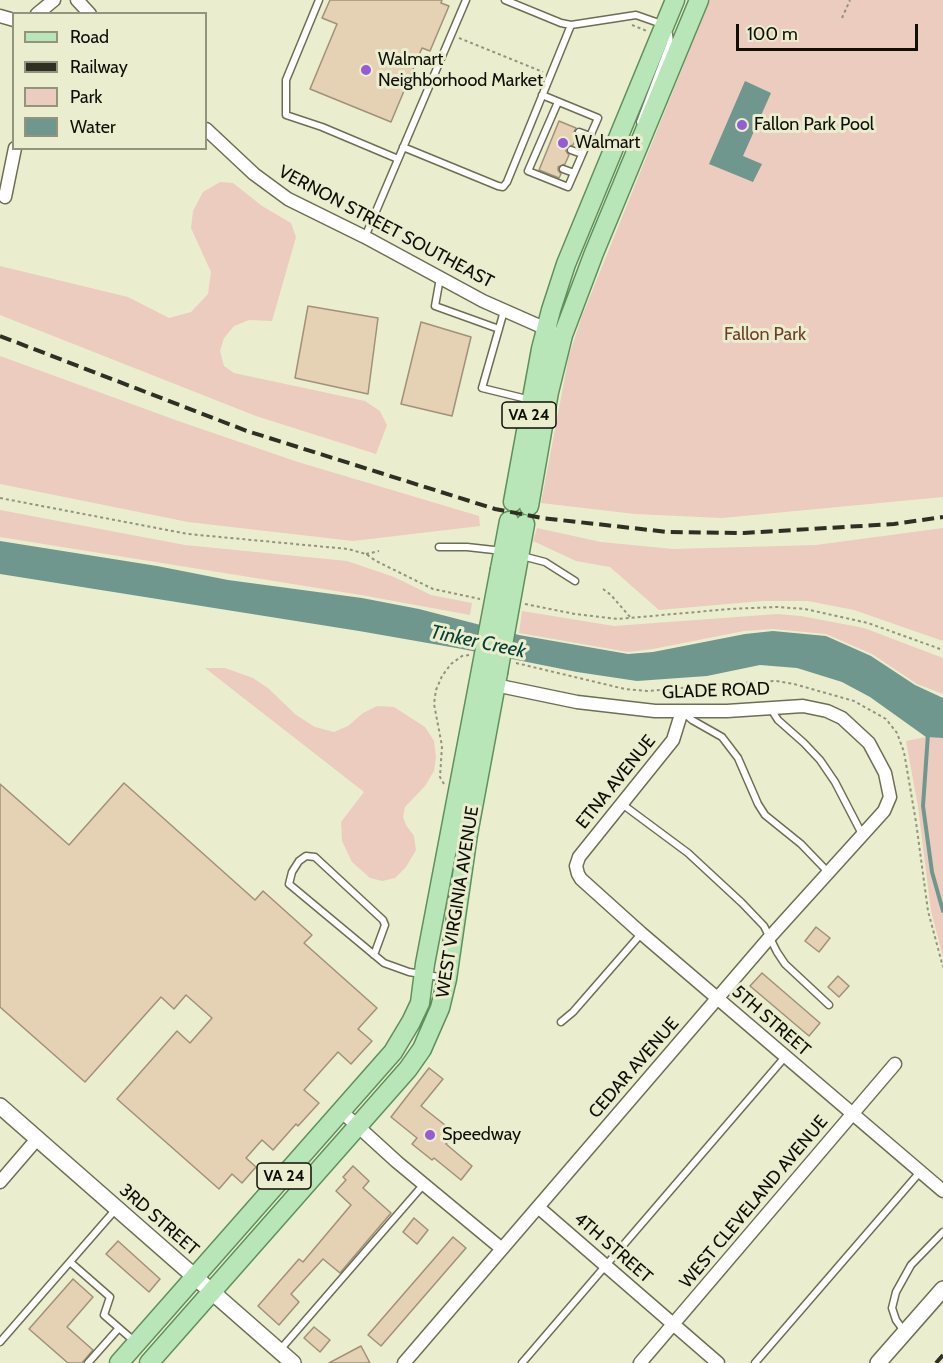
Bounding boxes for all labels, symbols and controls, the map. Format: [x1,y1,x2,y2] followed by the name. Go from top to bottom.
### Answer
[12,12,207,150] legend
[739,12,920,50] scale bar
[747,23,798,45] text: 100 m
[70,26,109,48] text: Road
[378,49,543,92] place label: Walmart Neighborhood Market
[70,56,128,78] text: Railway
[359,63,373,77] marker: Walmart Neighborhood Market
[70,86,102,108] text: Park
[754,114,874,136] place label: Fallon Park Pool
[70,116,116,138] text: Water
[735,118,749,132] marker: Fallon Park Pool
[575,132,640,154] place label: Walmart
[556,136,570,150] marker: Walmart
[275,161,497,293] street label: VERNON STREET SOUTHEAST
[724,324,806,346] park label: Fallon Park
[502,402,556,428] road number: VA 24
[428,620,528,664] water label: Tinker Creek
[662,678,770,704] street label: GLADE ROAD
[572,731,660,833] street label: ETNA AVENUE
[432,805,484,999] street label: WEST VIRGINIA AVENUE
[727,981,815,1061] street label: 5TH STREET
[584,1013,684,1123] street label: CEDAR AVENUE
[675,1111,833,1293] street label: WEST CLEVELAND AVENUE
[442,1124,521,1146] place label: Speedway
[423,1128,437,1142] marker: Speedway
[257,1163,311,1189] road number: VA 24
[115,1180,203,1260] street label: 3RD STREET
[569,1208,657,1288] street label: 4TH STREET

